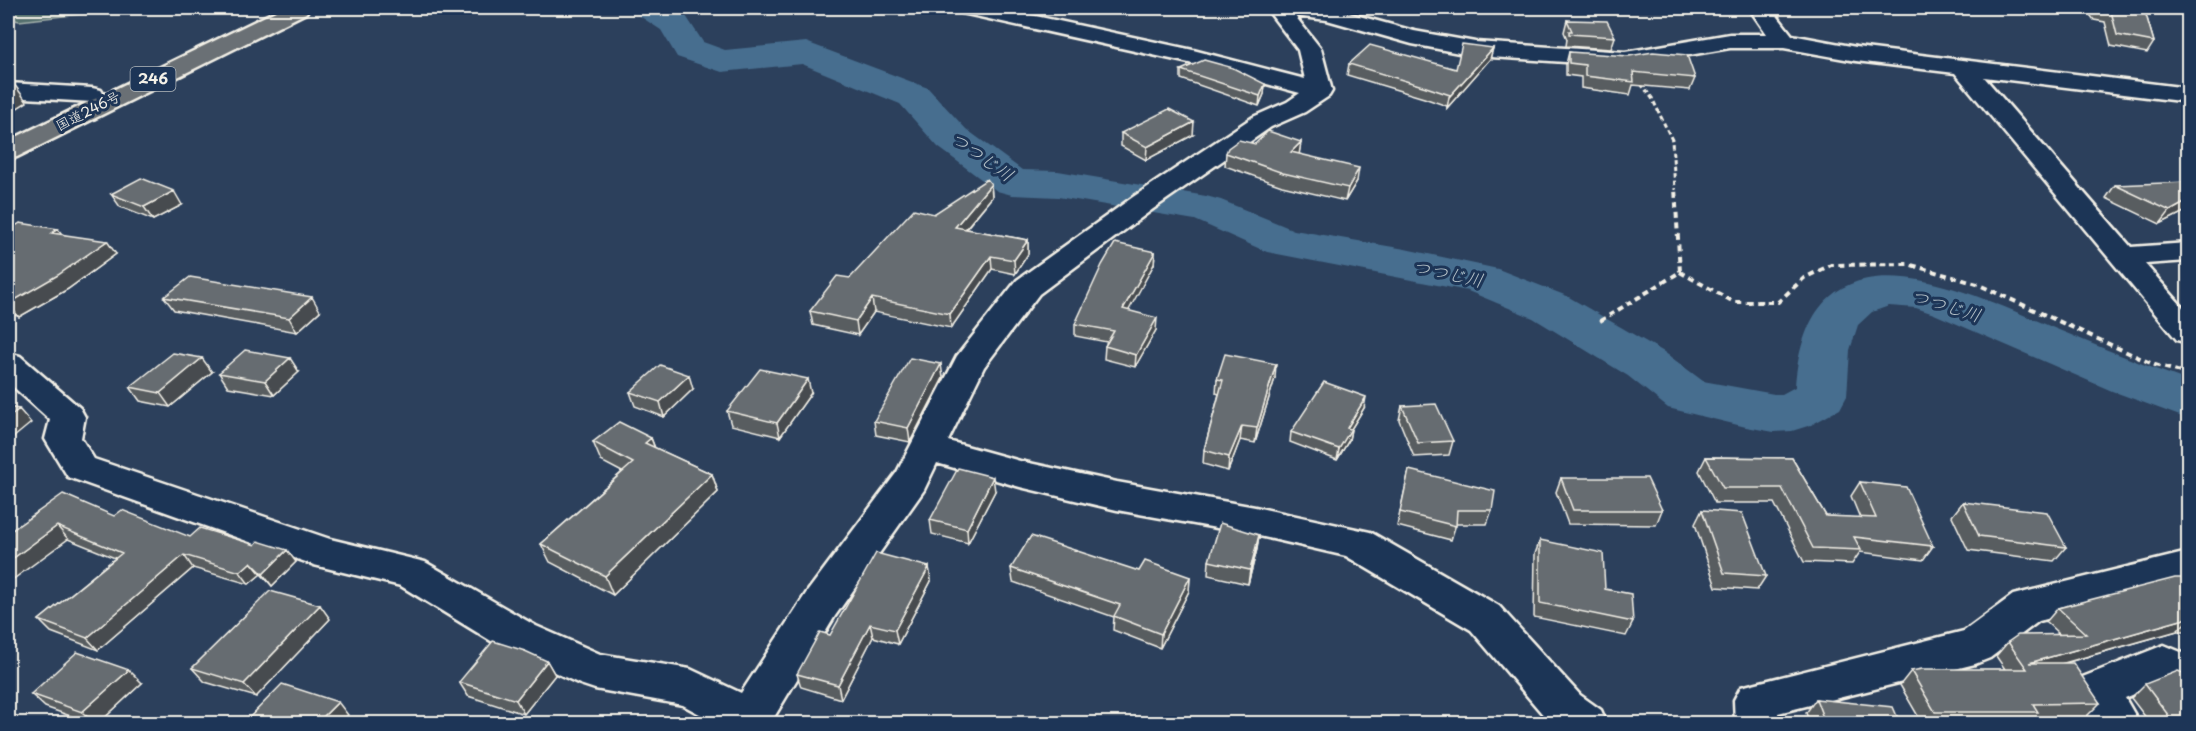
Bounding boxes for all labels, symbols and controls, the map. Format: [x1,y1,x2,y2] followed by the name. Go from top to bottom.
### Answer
[130,67,176,91] road number: 246
[52,85,124,136] street label: 国道246号
[946,124,1020,187] water label: つつじ川
[1410,252,1486,293] water label: つつじ川
[1908,281,1985,328] water label: つつじ川

